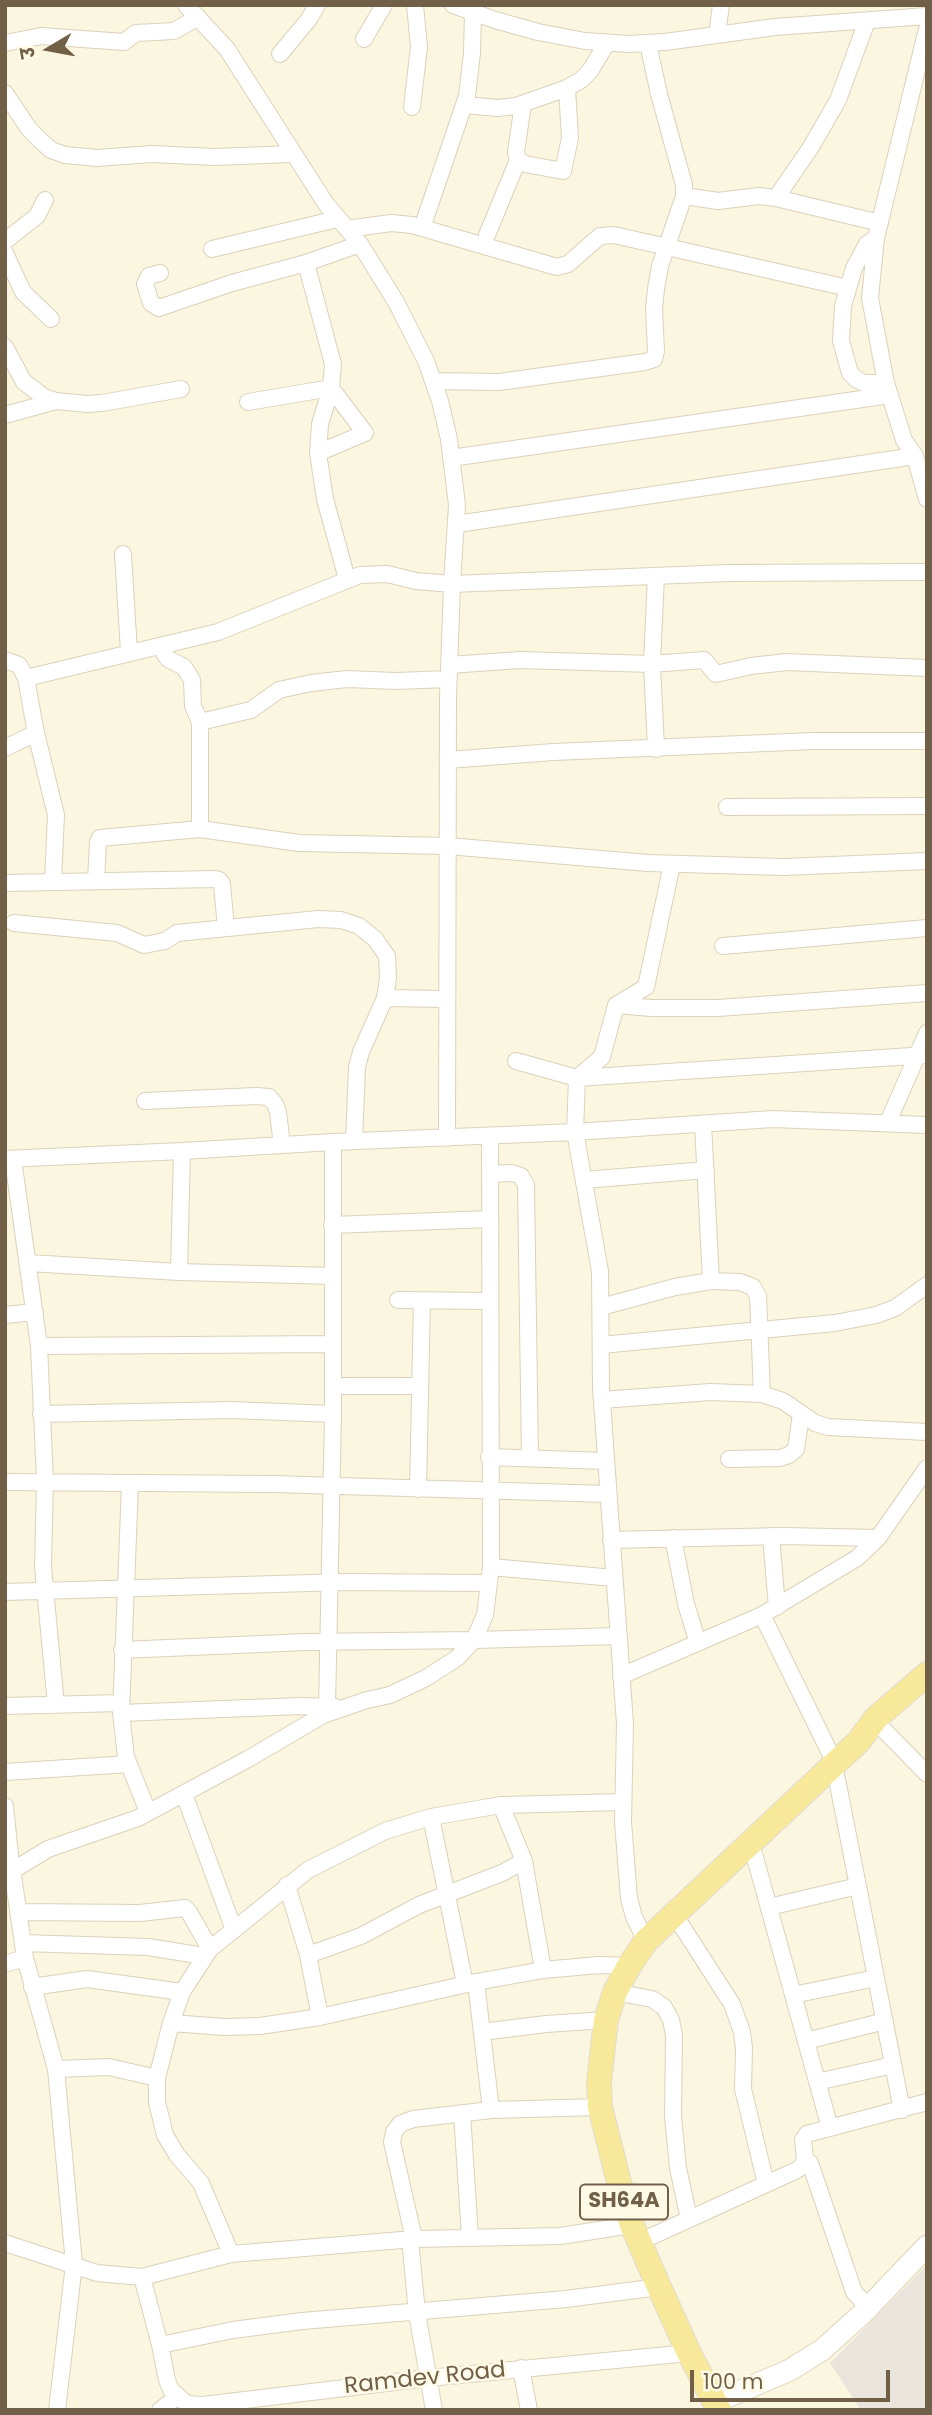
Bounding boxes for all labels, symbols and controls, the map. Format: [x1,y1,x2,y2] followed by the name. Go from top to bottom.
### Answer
[14,14,84,84] north arrow
[14,45,42,60] text: उ
[580,2184,668,2220] road number: SH64A
[694,2356,894,2400] scale bar
[343,2357,507,2401] street label: Ramdev Road
[703,2367,763,2396] text: 100 m

